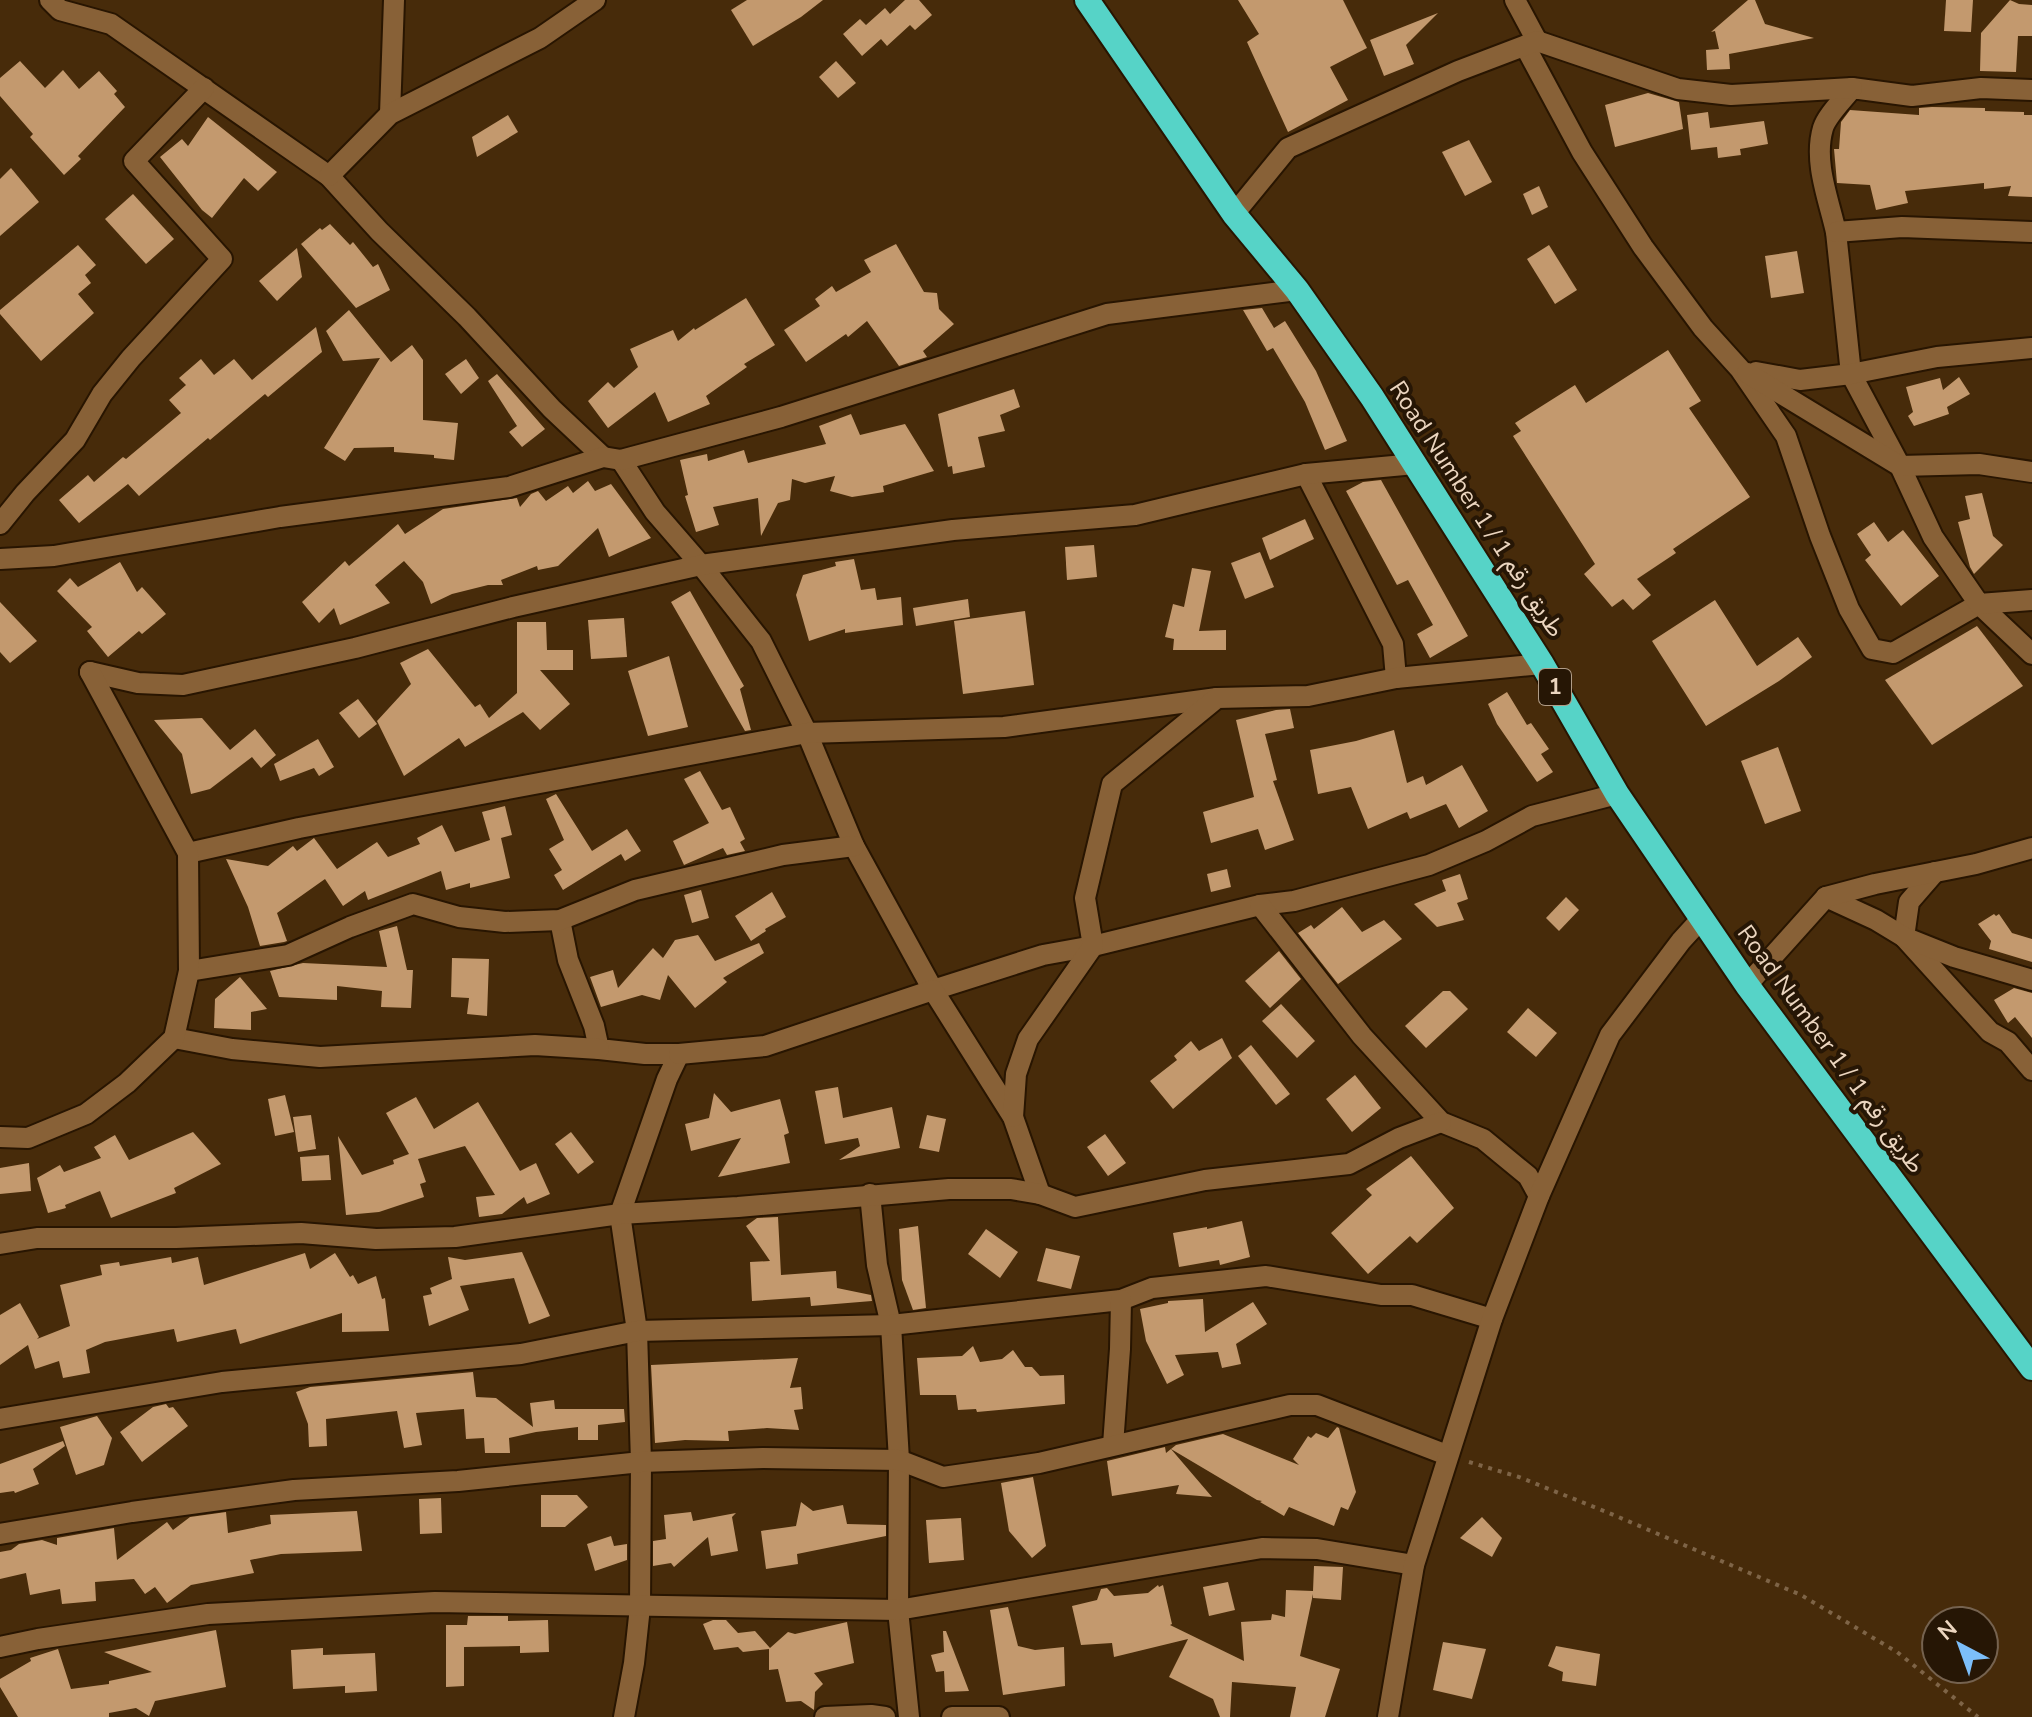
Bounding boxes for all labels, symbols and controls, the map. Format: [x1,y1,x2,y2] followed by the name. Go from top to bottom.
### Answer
[1381,375,1572,644] street label: Road Number 1 / طريق رقم 1
[1539,669,1571,705] road number: 1
[1729,918,1932,1180] street label: Road Number 1 / طريق رقم 1
[1920,1605,2000,1685] north arrow
[1931,1614,1964,1647] text: N

